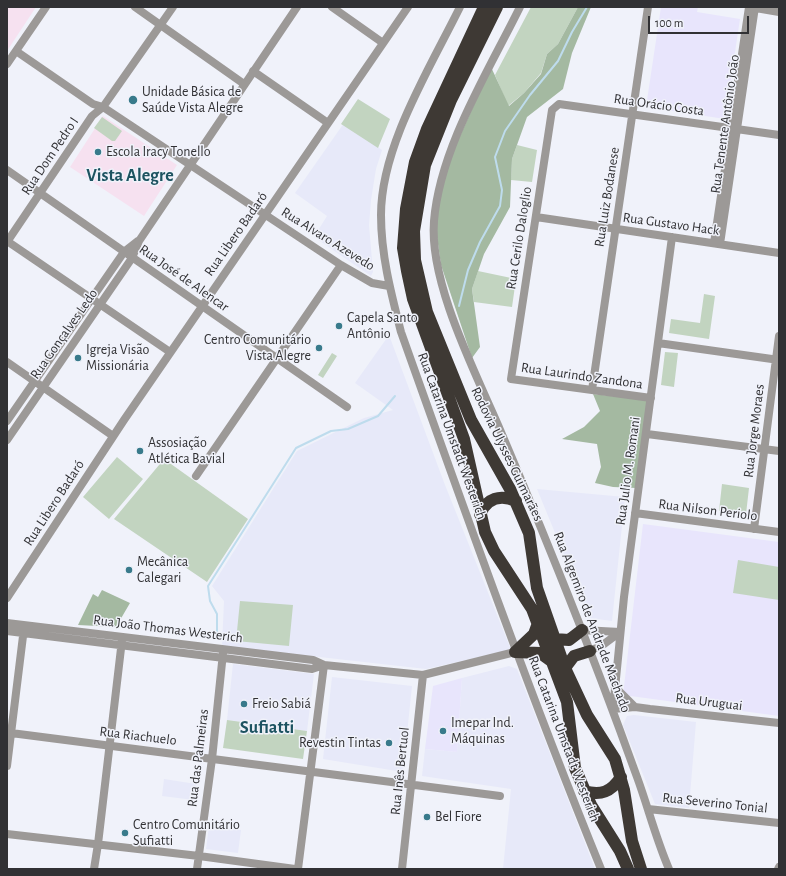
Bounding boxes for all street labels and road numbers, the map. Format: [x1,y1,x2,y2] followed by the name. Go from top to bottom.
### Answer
[707,54,743,194] street label: Rua Tenente Antônio João
[613,90,705,120] street label: Rua Orácio Costa
[18,114,82,198] street label: Rua Dom Pedro I
[591,146,623,248] street label: Rua Luiz Bodanese
[503,185,535,291] street label: Rua Cerilo Daloglio
[201,189,271,279] street label: Rua Libero Badaró
[278,204,378,274] street label: Rua Alvaro Azevedo
[622,209,720,239] street label: Rua Gustavo Hack
[136,241,232,315] street label: Rua José de Alencar
[27,286,101,382] street label: Rua Gonçalves Ledo
[414,350,490,522] street label: Rua Catarina Umstadt Westerich
[520,359,644,393] street label: Rua Laurindo Zandona
[740,383,768,479] street label: Rua Jorge Moraes
[467,384,547,524] street label: Rodovia Ulysses Guimarães
[612,416,644,526] street label: Rua Julio M. Romani
[20,457,88,549] street label: Rua Libero Badaró
[658,496,758,524] street label: Rua Nilson Periolo
[550,529,634,715] street label: Rua Algemiro de Andrade Machado
[92,611,244,647] street label: Rua João Thomas Westerich
[525,654,603,824] street label: Rua Catarina Umstadt Westerich
[675,690,743,714] street label: Rua Uruguai
[184,708,212,808] street label: Rua das Palmeiras
[98,723,178,749] street label: Rua Riachuelo
[387,726,413,816] street label: Rua Inês Bertuol
[661,789,769,817] street label: Rua Severino Tonial

